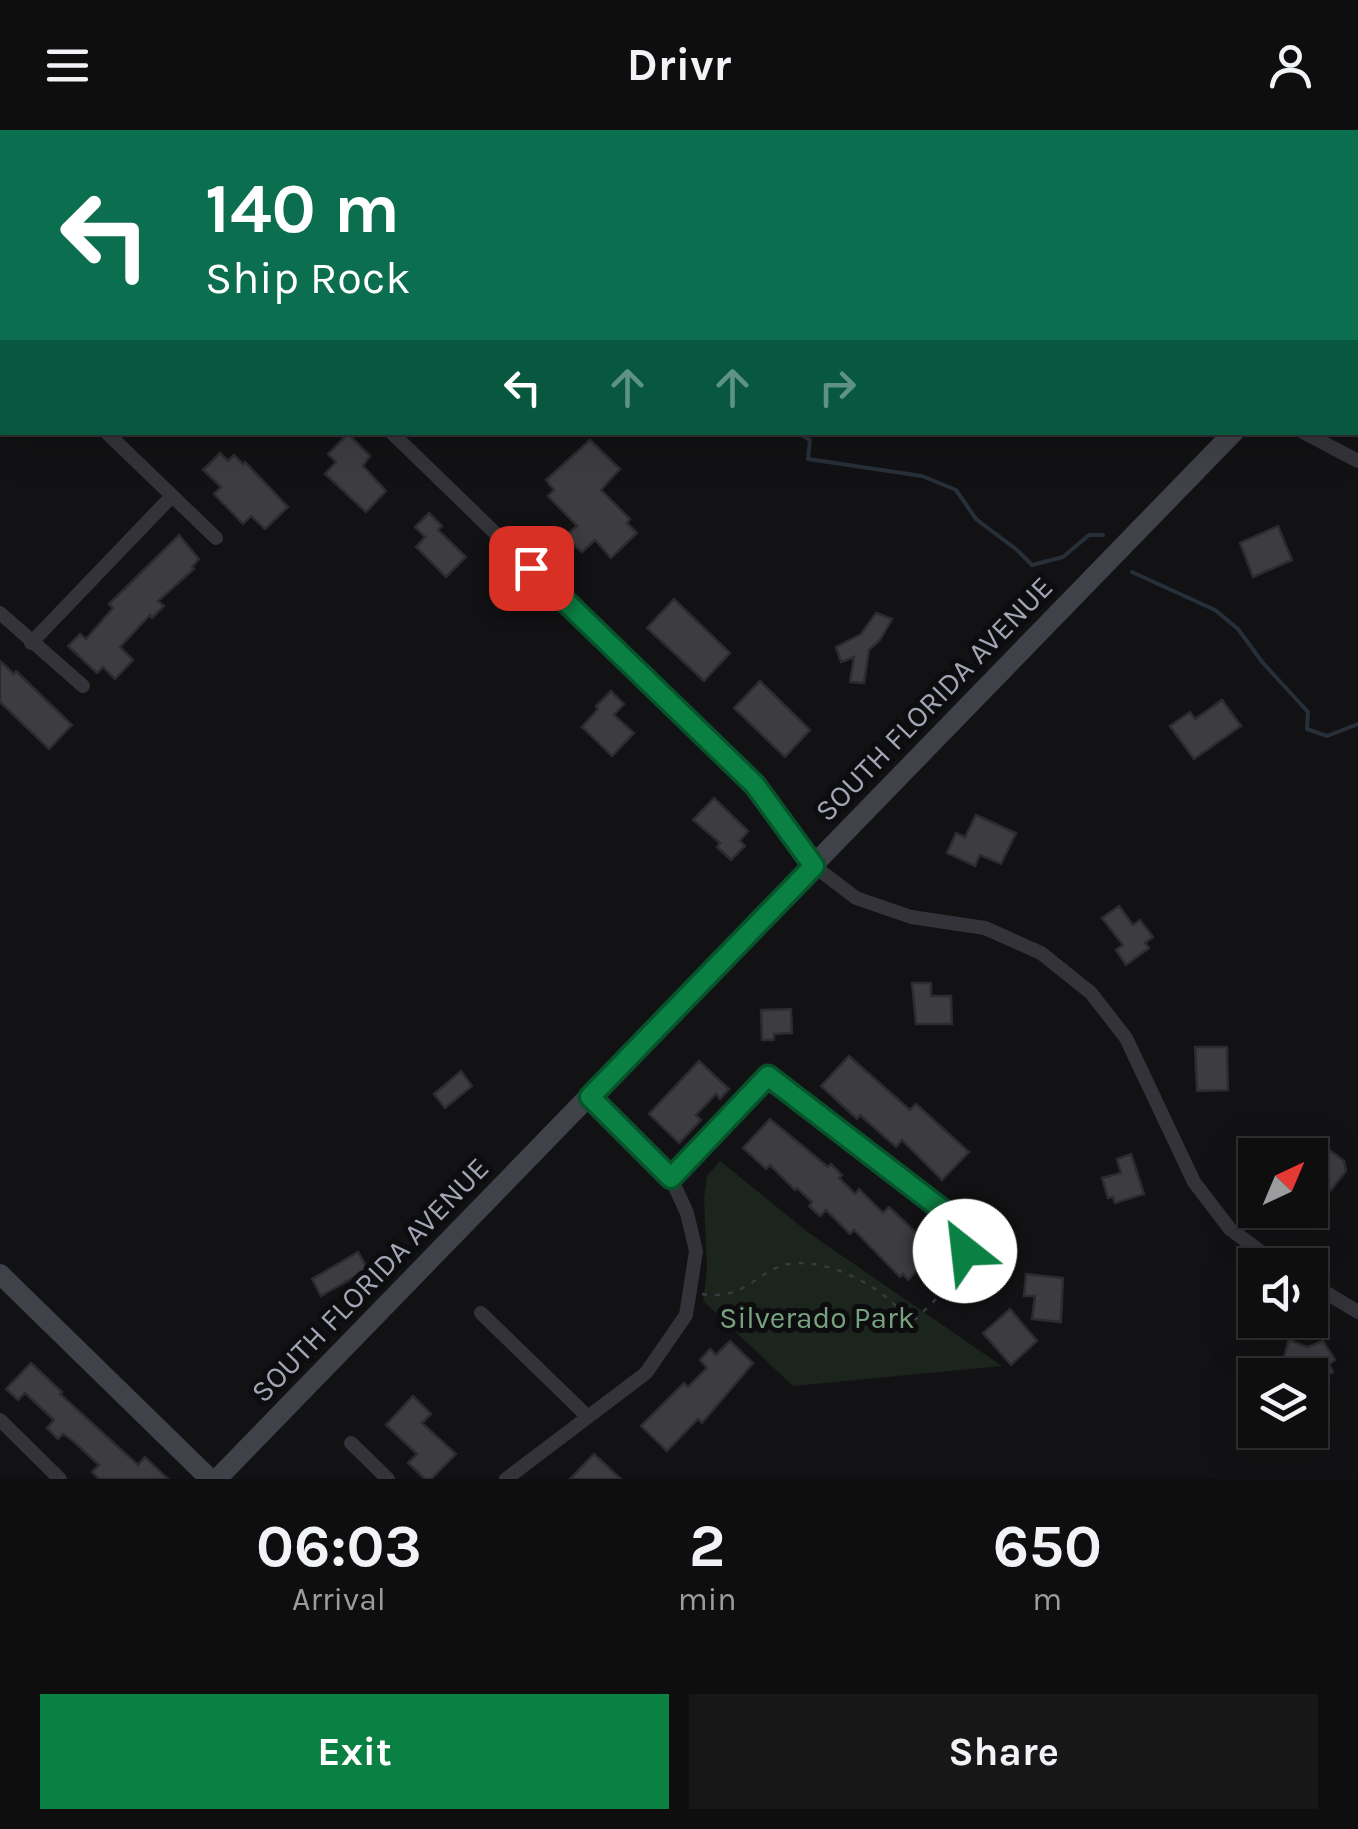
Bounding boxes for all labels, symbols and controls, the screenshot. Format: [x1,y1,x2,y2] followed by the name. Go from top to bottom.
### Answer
[40,38,95,93] icon: menu
[1263,38,1318,93] icon: person
[627,39,731,91] text: Drivr
[205,168,400,250] text: 140 m
[40,170,170,300] icon: left
[205,252,411,304] text: Ship Rock
[495,360,550,415] icon: left
[600,360,655,415] icon: ahead
[705,360,760,415] icon: ahead
[810,360,865,415] icon: right
[489,526,574,611] pin
[504,541,559,596] icon: arrive
[808,569,1060,829] street label: SOUTH FLORIDA AVENUE
[1238,1138,1328,1228] north arrow
[1238,1138,1328,1448] map controls
[244,1150,496,1410] street label: SOUTH FLORIDA AVENUE
[913,1199,1017,1303] position arrow
[1238,1248,1328,1338] button: sound
[719,1300,915,1336] park label: Silverado Park
[1238,1358,1328,1448] button: layers
[256,1511,422,1581] text: 06:03
[689,1511,725,1581] text: 2
[993,1511,1102,1581] text: 650
[292,1581,386,1618] text: Arrival
[678,1581,737,1618] text: min
[1032,1581,1062,1618] text: m
[40,1694,669,1809] button: Exit
[689,1694,1318,1809] button: Share

